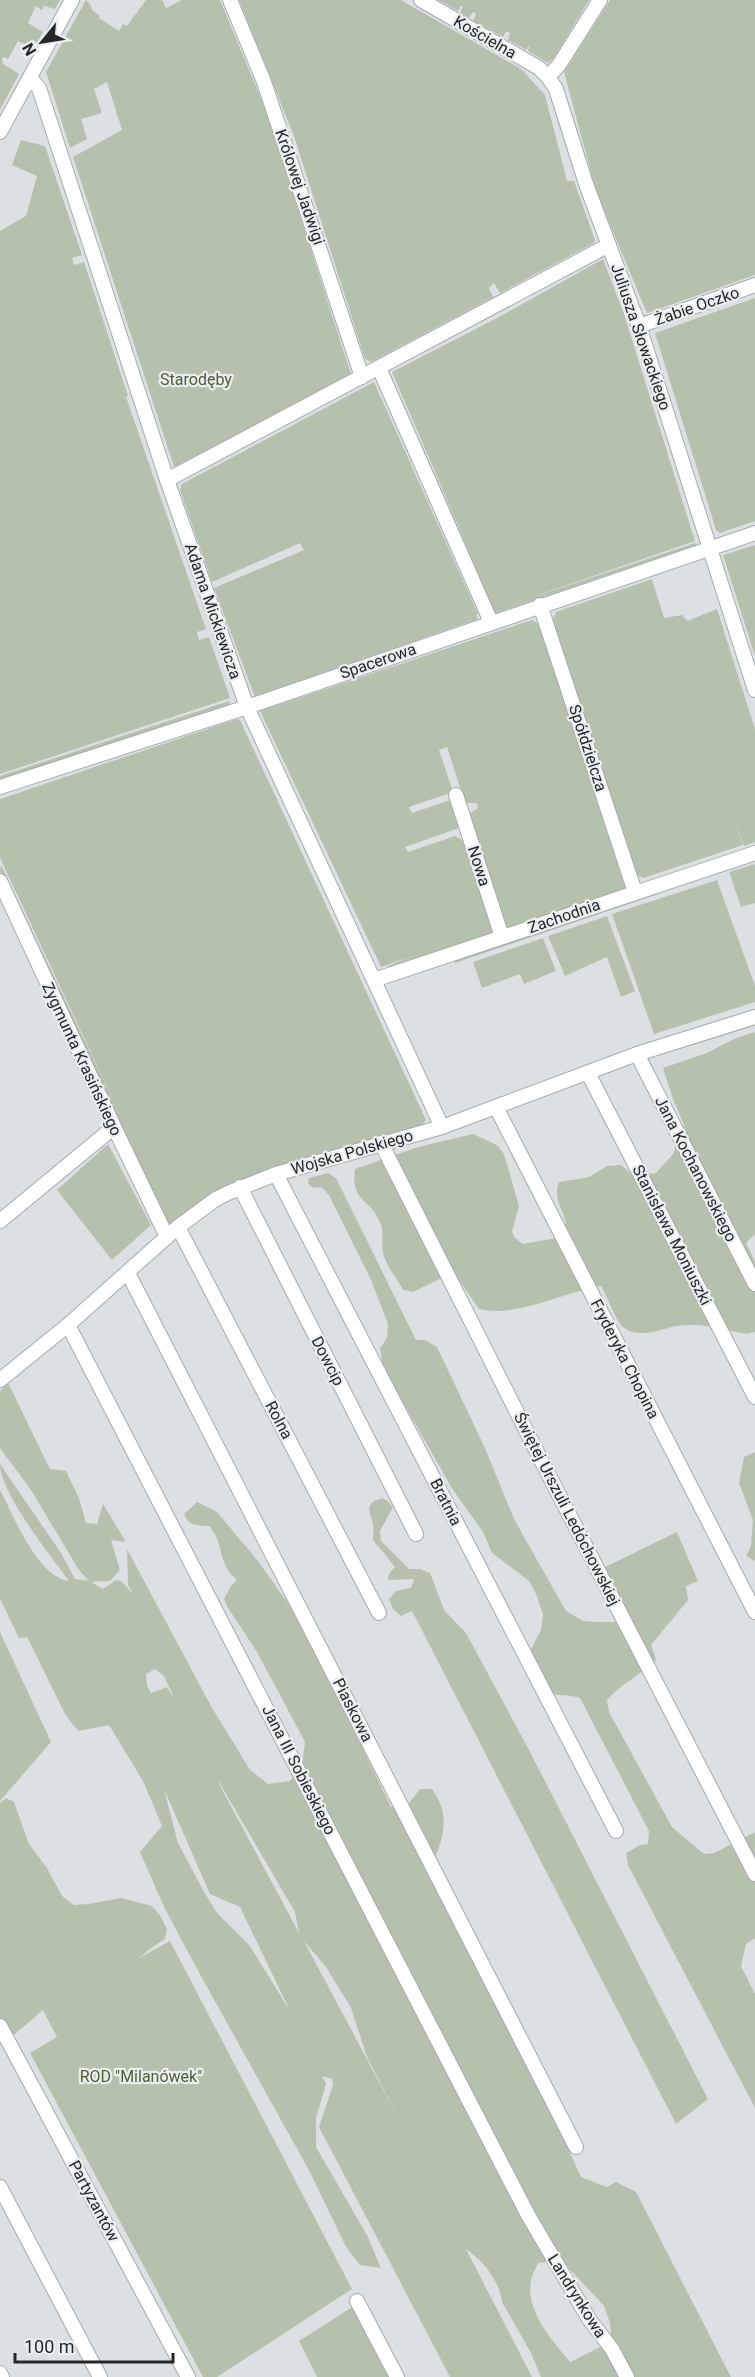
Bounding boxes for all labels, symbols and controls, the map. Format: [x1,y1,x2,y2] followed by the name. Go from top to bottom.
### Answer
[450,11,520,63] street label: Kościelna
[12,12,72,72] north arrow
[18,40,40,59] text: N
[271,127,329,247] street label: Królowej Jadwigi
[607,261,675,413] street label: Juliusza Słowackiego
[652,283,742,329] street label: Żabie Oczko
[160,370,232,389] park label: Starodęby
[181,541,245,681] street label: Adama Mickiewicza
[337,639,419,683] street label: Spacerowa
[565,702,611,794] street label: Spółdzielcza
[464,843,494,889] street label: Nowa
[525,895,603,937] street label: Zachodnia
[38,979,126,1139] street label: Zygmunta Krasińskiego
[651,1093,741,1245] street label: Jana Kochanowskiego
[289,1126,415,1178] street label: Wojska Polskiego
[628,1162,716,1308] street label: Stanisława Moniuszki
[587,1296,663,1422] street label: Fryderyka Chopina
[308,1333,348,1389] street label: Dowcip
[261,1398,297,1442] street label: Rolna
[510,1409,625,1609] street label: Świętej Urszuli Ledóchowskiej
[426,1475,466,1529] street label: Bratnia
[329,1675,377,1745] street label: Piaskowa
[258,1702,340,1838] street label: Jana III Sobieskiego
[80,2067,202,2086] park label: ROD "Milanówek"
[65,2157,123,2245] street label: Partyzantów
[544,2251,610,2341] street label: Landrynkowa
[15,2326,172,2364] scale bar
[24,2336,75,2357] text: 100 m

